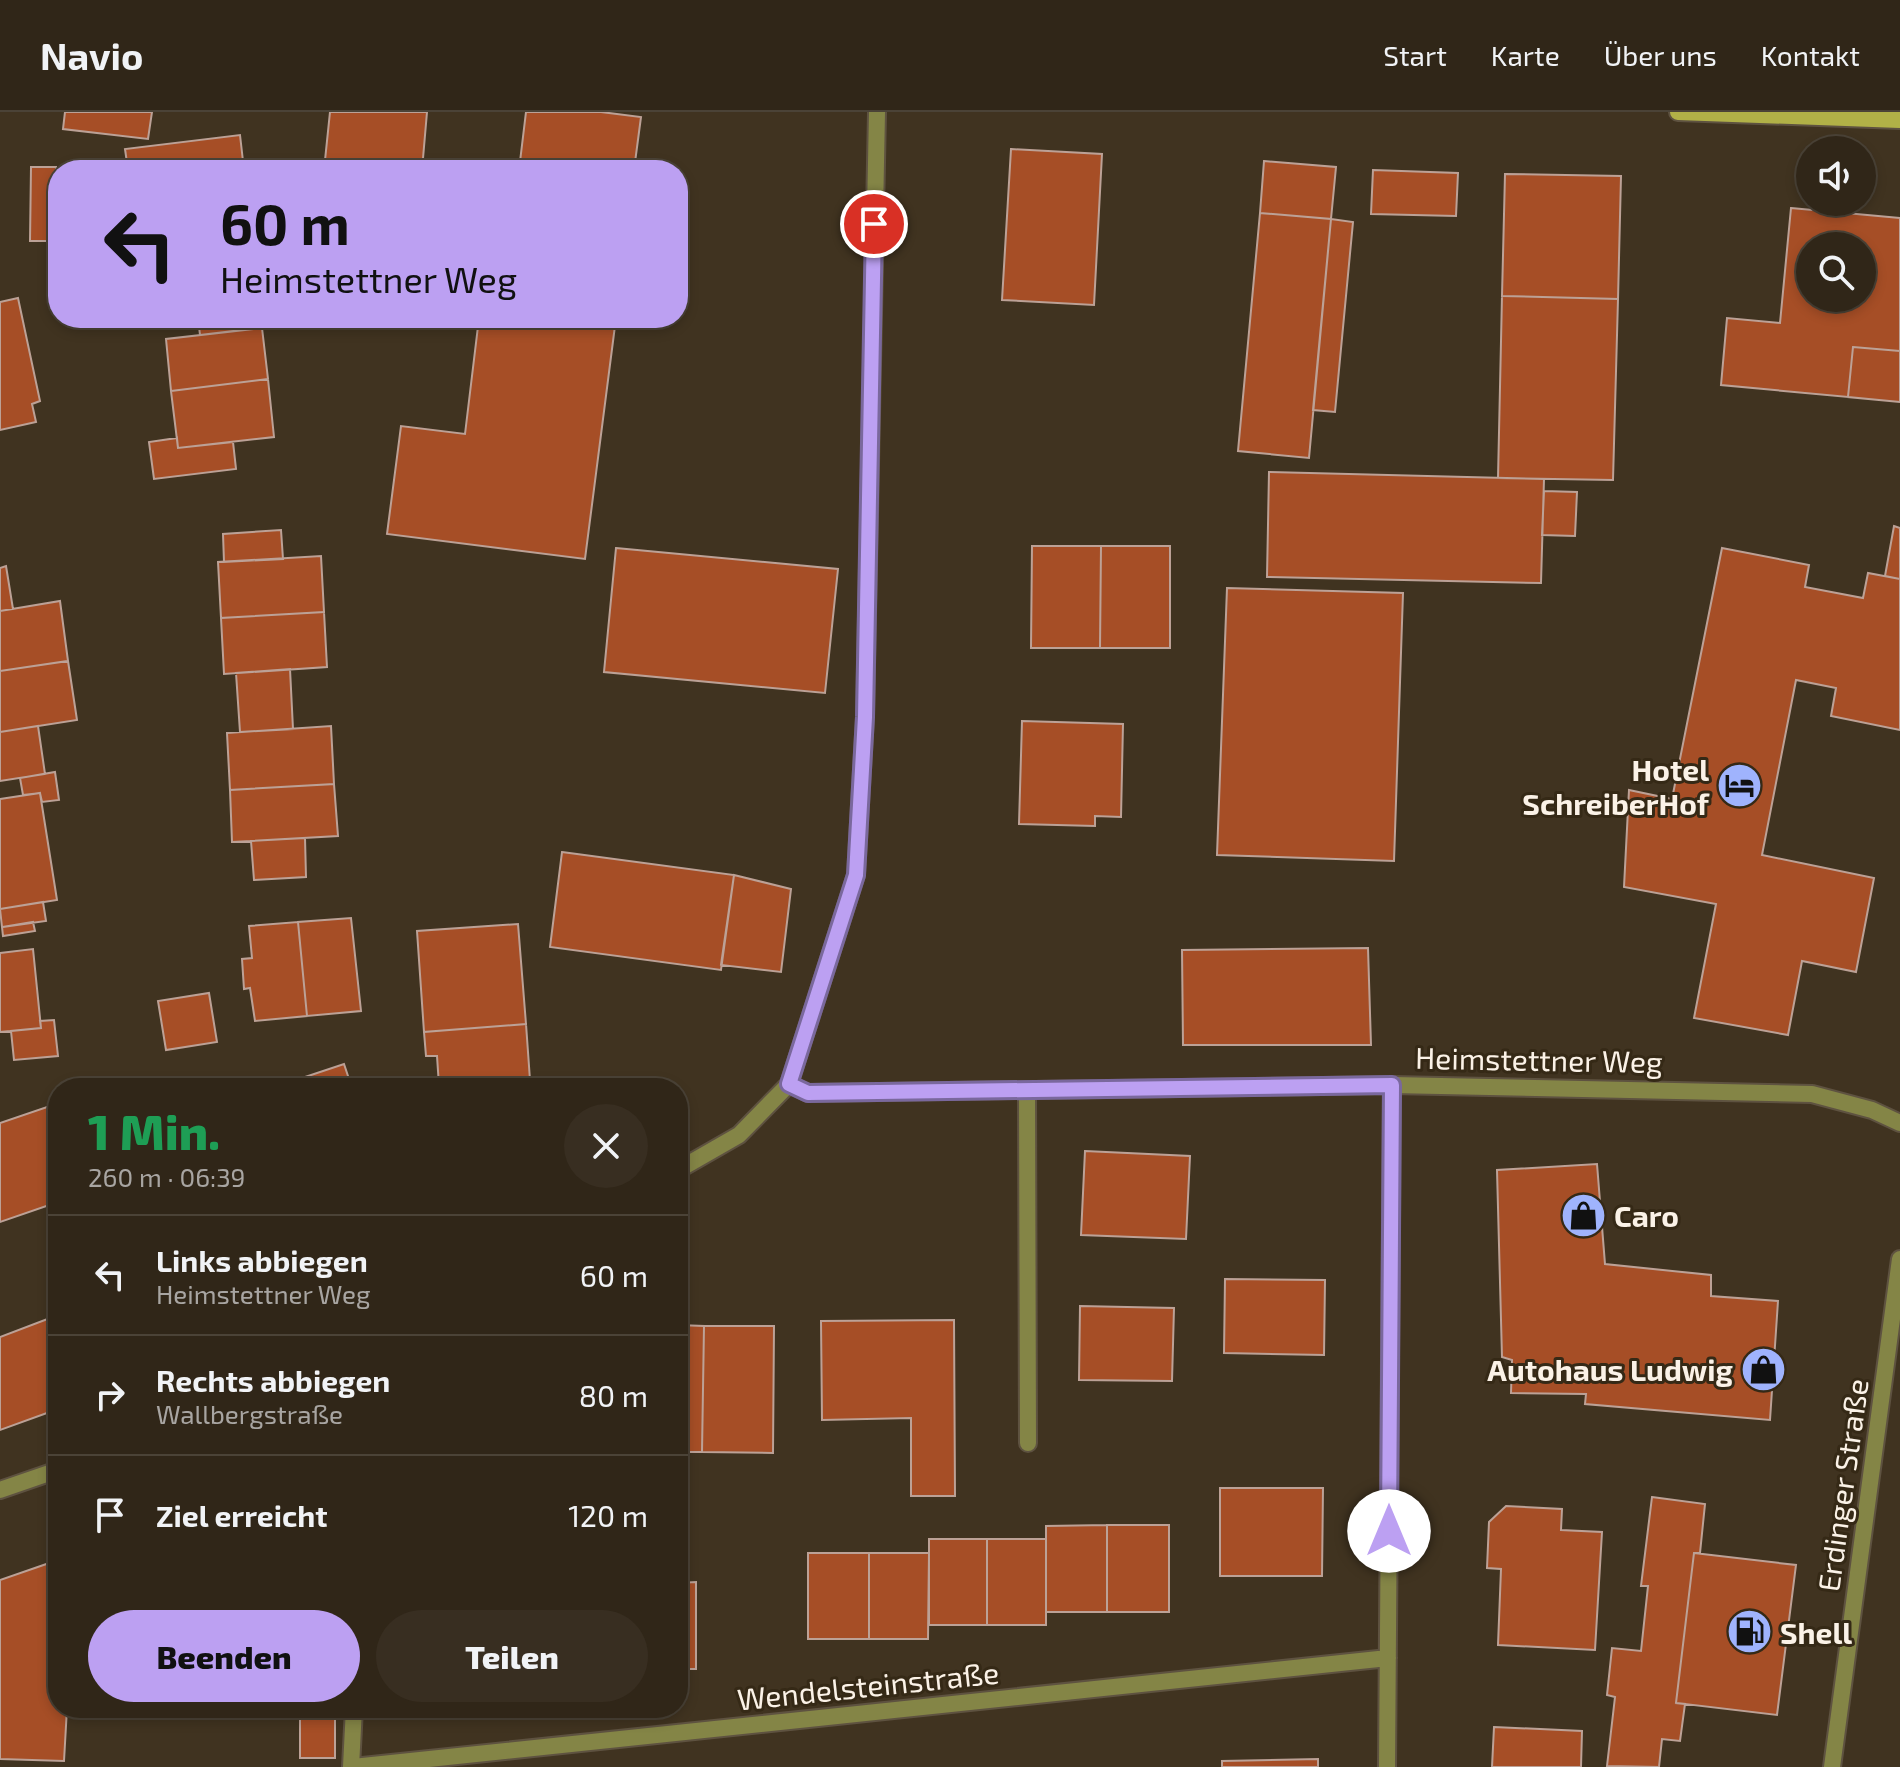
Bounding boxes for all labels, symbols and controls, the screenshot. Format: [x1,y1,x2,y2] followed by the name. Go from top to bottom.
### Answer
[40,32,143,78] text: Navio
[1383,38,1447,72] text: Start
[1491,38,1560,72] text: Karte
[1604,38,1717,72] text: Über uns
[1761,38,1860,72] text: Kontakt
[1796,136,1876,312] map controls
[1796,136,1876,216] button: sound
[220,189,350,256] text: 60 m
[840,190,908,258] pin
[88,192,192,296] icon: left
[852,202,896,246] icon: arrive
[1796,232,1876,312] button: search
[220,257,517,300] text: Heimstettner Weg
[1522,751,1710,821] place label: Hotel SchreiberHof
[1716,762,1764,810] hotel icon: Hotel SchreiberHof
[1415,1039,1663,1079] street label: Heimstettner Weg
[88,1102,220,1160] text: 1 Min.
[564,1104,648,1188] button: close
[88,1161,245,1192] text: 260 m · 06:39
[1559,1191,1607,1239] shop icon: Caro
[1614,1197,1679,1233] place label: Caro
[156,1242,368,1278] text: Links abbiegen
[88,1253,132,1297] icon: left
[580,1257,648,1293] text: 60 m
[156,1278,371,1309] text: Heimstettner Weg
[1740,1345,1788,1393] shop icon: Autohaus Ludwig
[1487,1351,1734,1387] place label: Autohaus Ludwig
[156,1362,390,1398] text: Rechts abbiegen
[88,1373,132,1417] icon: right
[1809,1376,1875,1594] street label: Erdinger Straße
[579,1377,648,1413] text: 80 m
[156,1398,343,1429] text: Wallbergstraße
[1347,1489,1431,1573] position arrow
[88,1493,132,1537] icon: arrive
[156,1497,328,1533] text: Ziel erreicht
[568,1497,648,1533] text: 120 m
[1725,1608,1773,1656] fuel station icon: Shell
[88,1610,360,1702] button: Beenden
[376,1610,648,1702] button: Teilen
[1780,1614,1852,1650] place label: Shell
[735,1653,1001,1717] street label: Wendelsteinstraße

